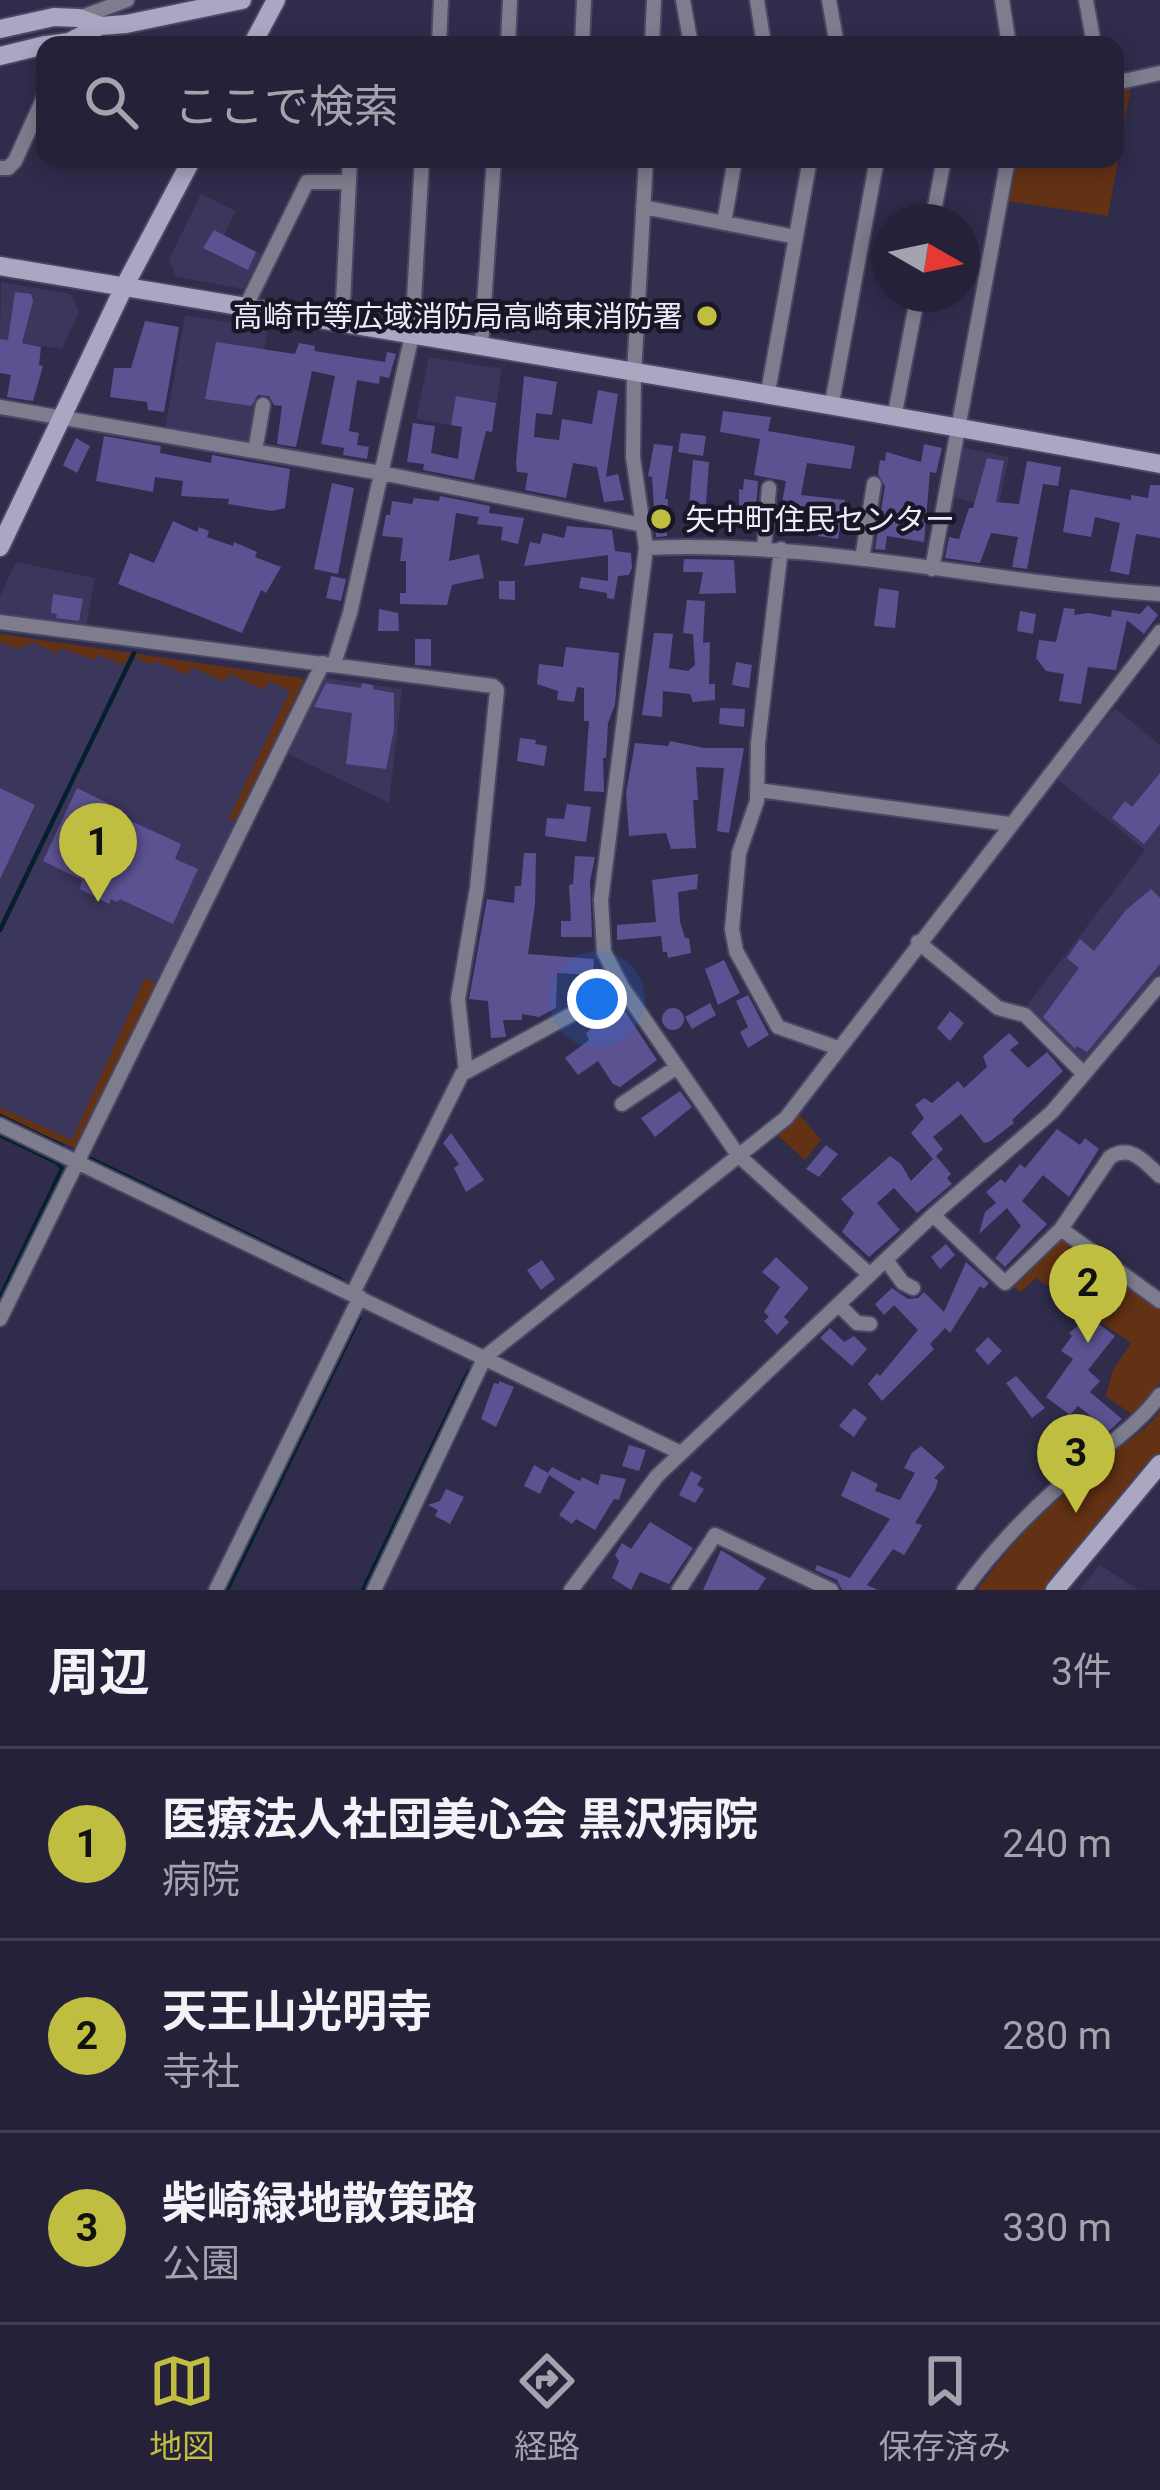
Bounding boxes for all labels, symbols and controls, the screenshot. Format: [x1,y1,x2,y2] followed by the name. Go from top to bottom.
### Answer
[36,36,1124,168] search box
[78,69,144,135] icon: search
[174,80,399,133] text: ここで検索
[872,204,980,312] north arrow
[233,299,683,334] place label: 高崎市等広域消防局高崎東消防署
[694,303,720,329] marker: 高崎市等広域消防局高崎東消防署
[685,502,955,537] place label: 矢中町住民センター
[648,506,674,532] marker: 矢中町住民センター
[59,803,137,902] pin: 1
[567,969,627,1029] your location
[1049,1244,1127,1343] pin: 2
[1037,1414,1115,1513] pin: 3
[48,1643,150,1702] text: 周辺
[1051,1649,1112,1695] text: 3件
[162,1793,758,1846] text: 医療法人社団美心会 黒沢病院
[76,1821,98,1867] text: 1
[1002,1821,1112,1867] text: 240 m
[162,1857,240,1903] text: 病院
[162,1985,432,2038] text: 天王山光明寺
[76,2013,98,2059] text: 2
[1002,2013,1112,2059] text: 280 m
[162,2049,240,2095] text: 寺社
[162,2177,477,2230] text: 柴崎緑地散策路
[76,2205,98,2251] text: 3
[1002,2205,1112,2251] text: 330 m
[162,2241,240,2287] text: 公園
[149,2348,215,2468] tab: 地図
[514,2348,580,2468] tab: 経路
[879,2348,1011,2468] tab: 保存済み

